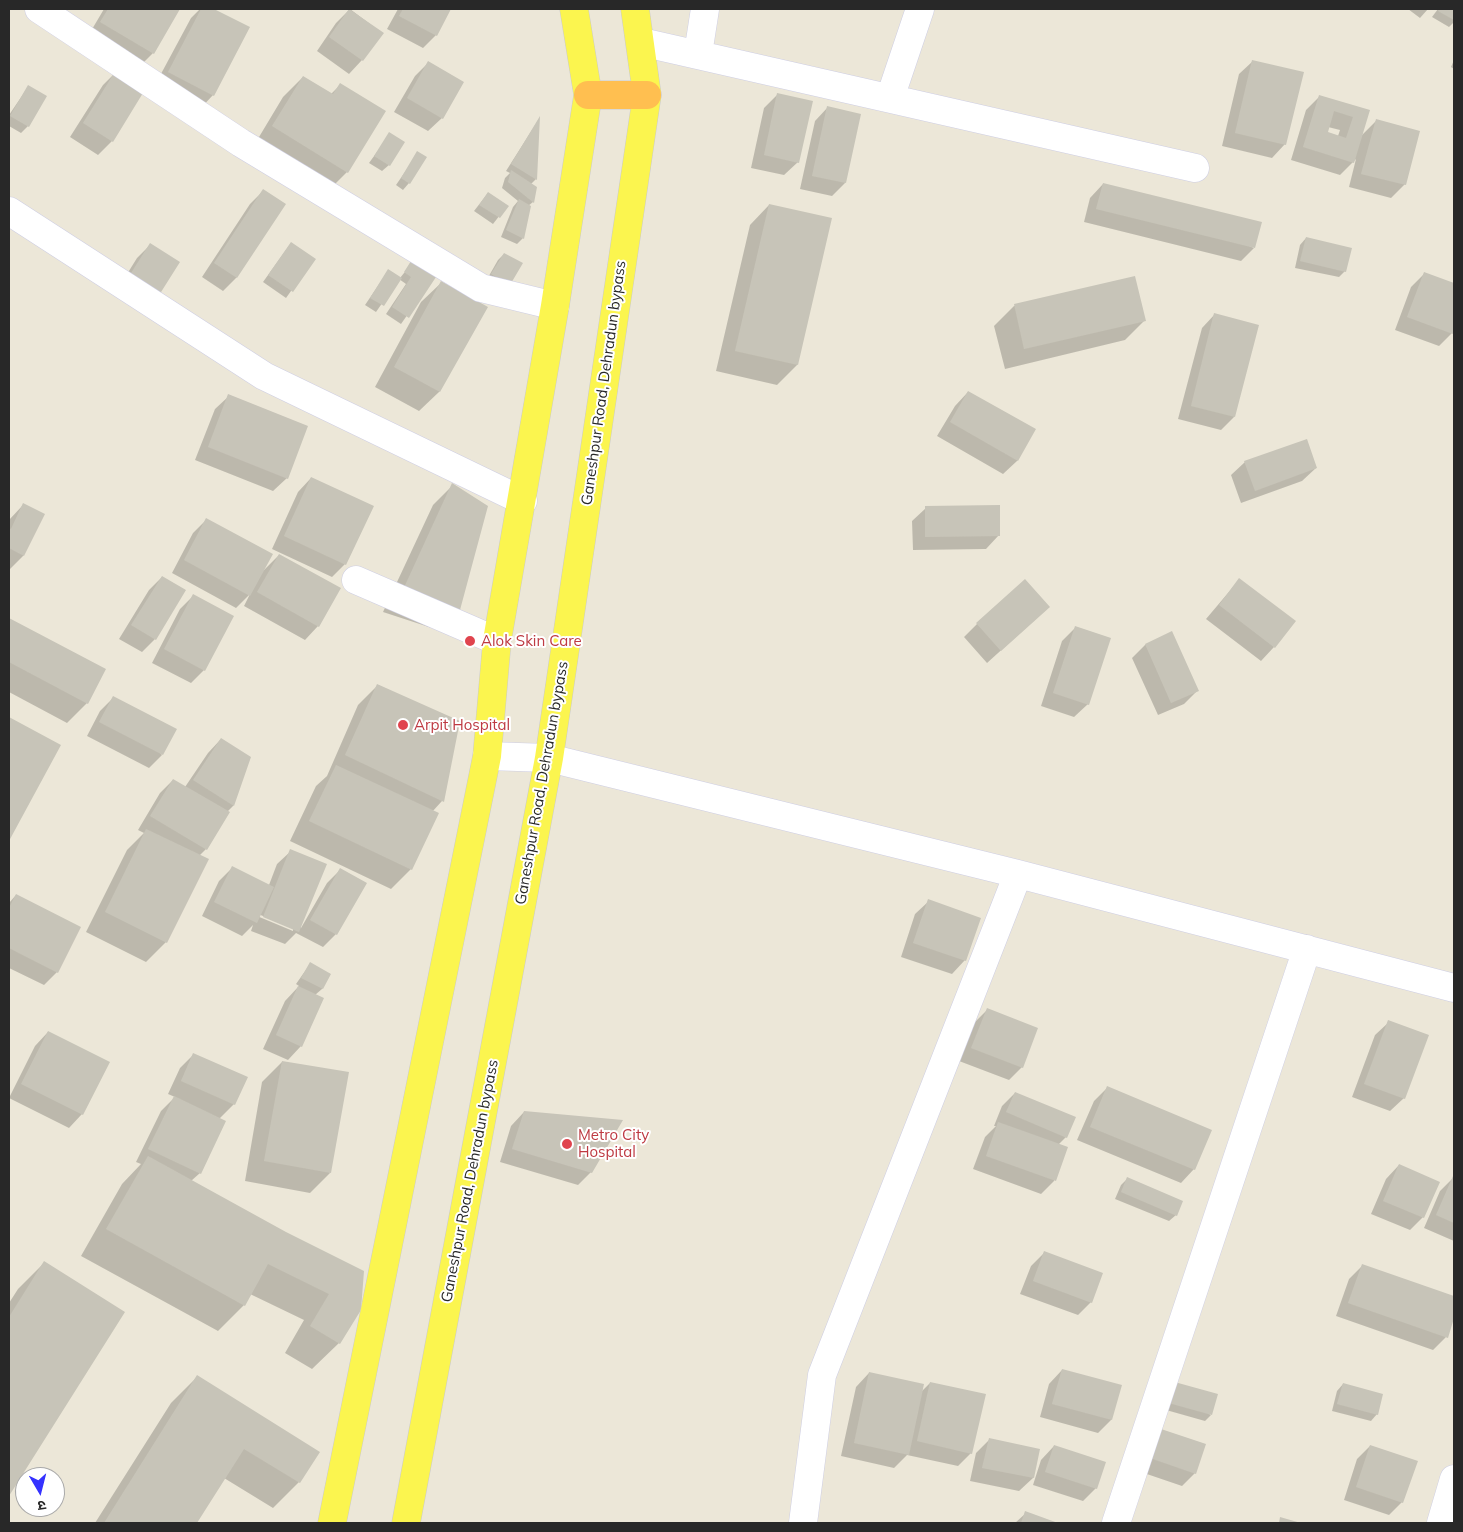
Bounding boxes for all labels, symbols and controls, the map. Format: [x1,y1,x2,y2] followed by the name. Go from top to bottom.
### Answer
[578,260,630,506] street label: Ganeshpur Road, Dehradun bypass
[481,632,582,650] place label: Alok Skin Care
[463,634,477,648] marker: Alok Skin Care
[512,660,572,906] street label: Ganeshpur Road, Dehradun bypass
[414,716,510,734] place label: Arpit Hospital
[396,718,410,732] marker: Arpit Hospital
[438,1058,502,1304] street label: Ganeshpur Road, Dehradun bypass
[578,1126,649,1161] place label: Metro City Hospital
[560,1137,574,1151] marker: Metro City Hospital
[15,1467,65,1517] north arrow
[37,1496,47,1515] text: उ

